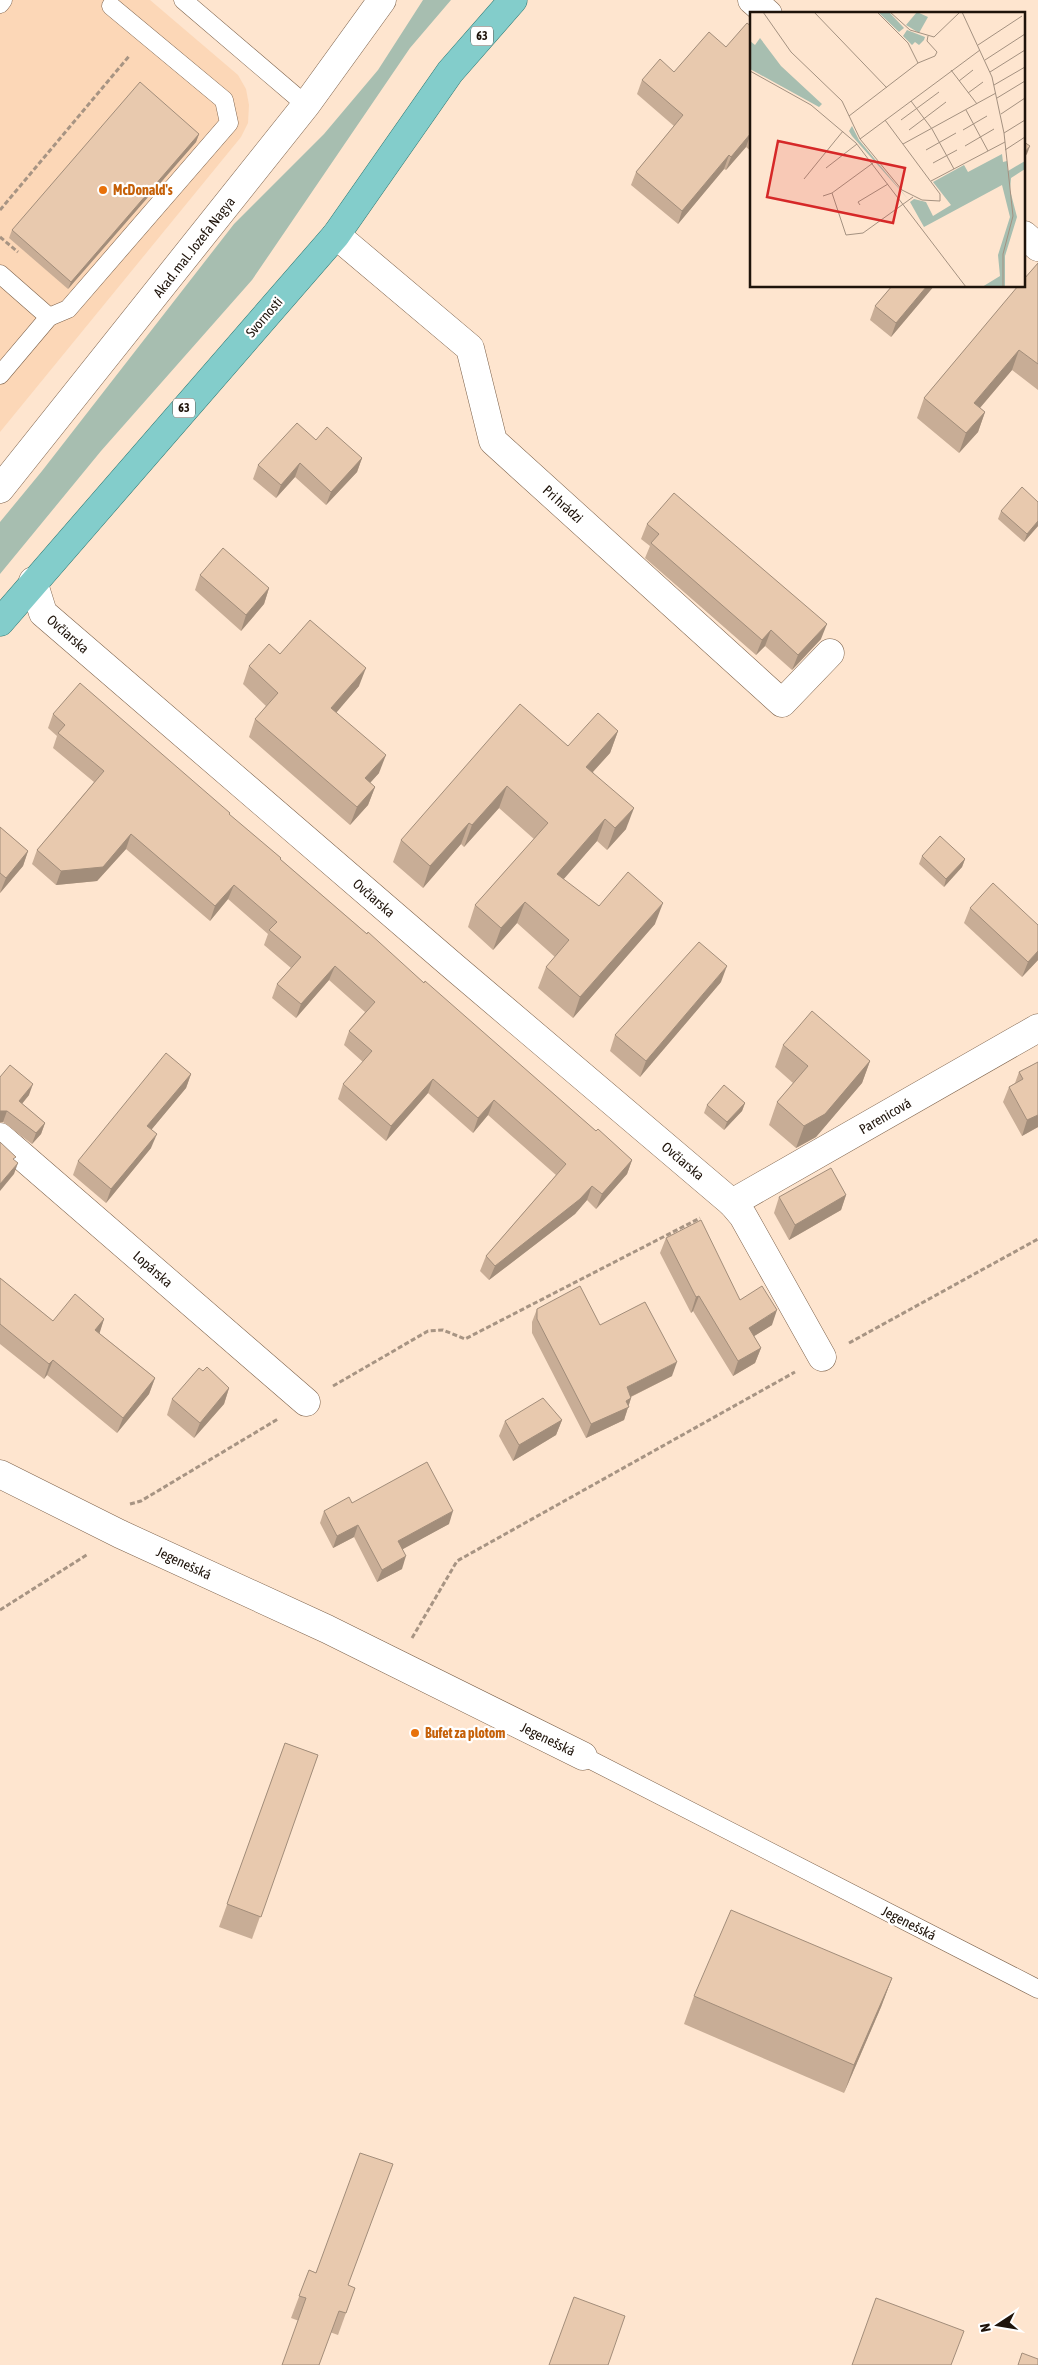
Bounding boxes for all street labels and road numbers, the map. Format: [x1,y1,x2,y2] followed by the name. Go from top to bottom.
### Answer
[471,27,493,46] road number: 63
[150,194,238,300] street label: Akad. mal. Jozefa Nagya
[242,294,286,340] street label: Svornosti
[173,398,195,418] road number: 63
[540,482,586,526] street label: Pri hrádzi
[44,611,92,657] street label: Ovčiarska
[350,875,398,921] street label: Ovčiarska
[856,1095,914,1137] street label: Parenicová
[659,1139,707,1183] street label: Ovčiarska
[130,1248,176,1290] street label: Lopárska
[154,1543,214,1583] street label: Jegenešská
[518,1719,578,1759] street label: Jegenešská
[879,1903,939,1943] street label: Jegenešská

